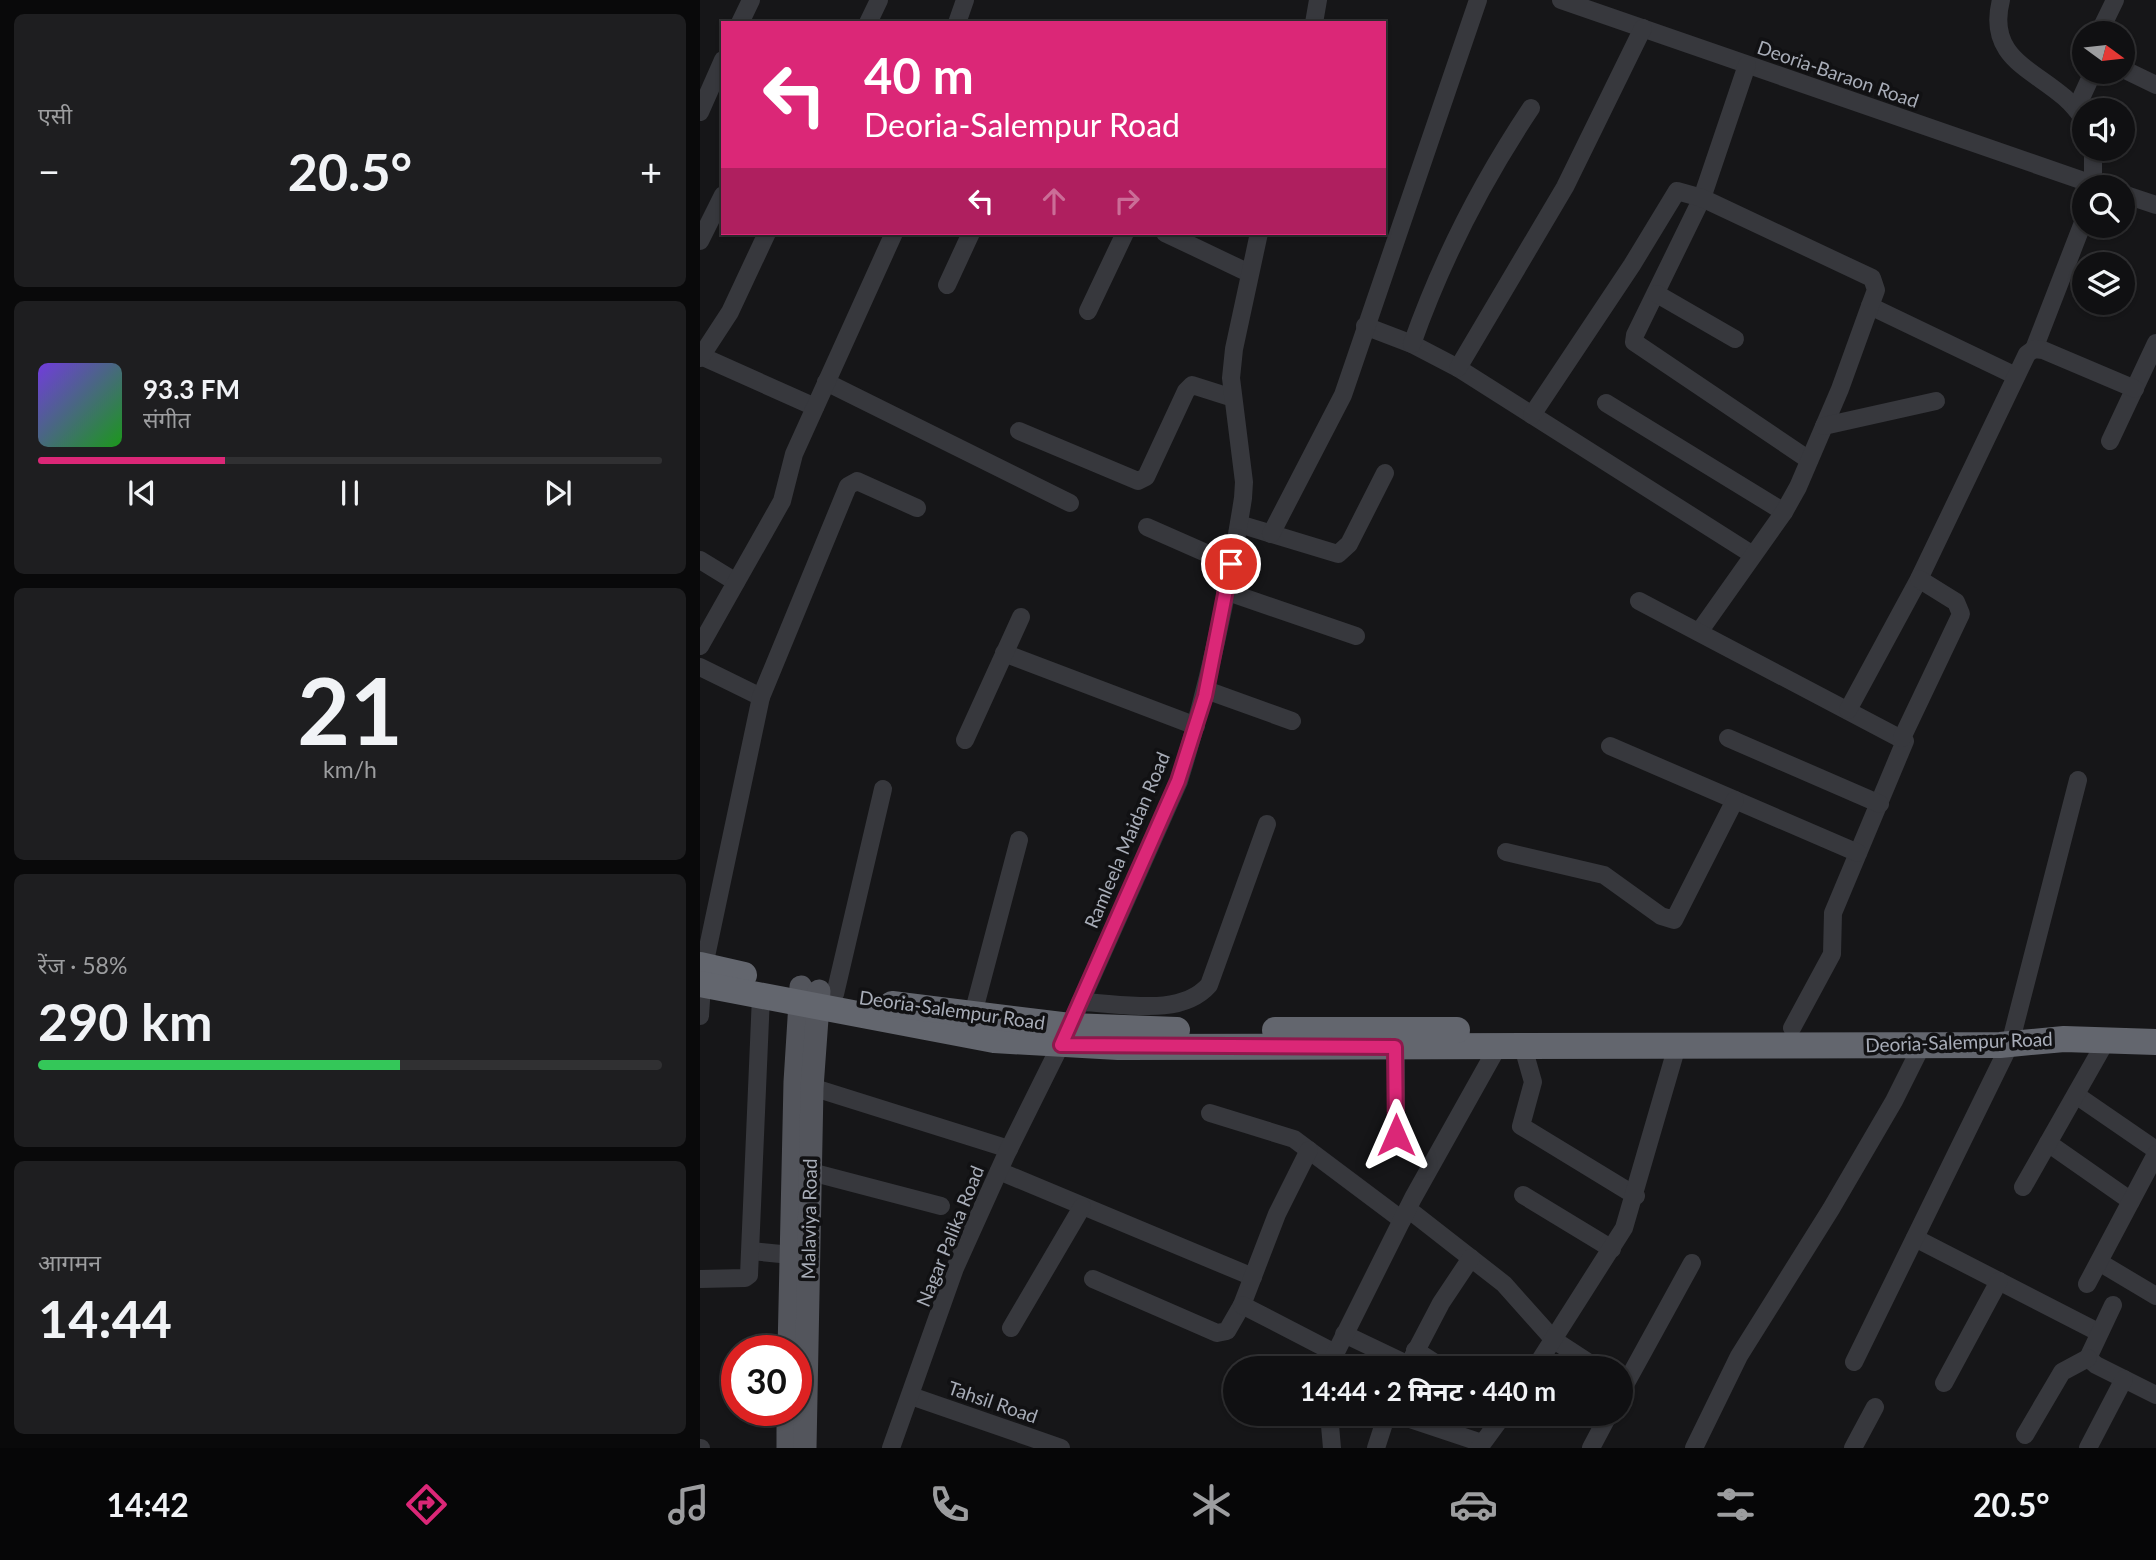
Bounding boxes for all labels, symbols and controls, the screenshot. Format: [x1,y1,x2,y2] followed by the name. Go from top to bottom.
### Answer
[2072,21,2135,84] north arrow
[2072,21,2135,315] map controls
[1754,35,1922,112] street label: Deoria-Baraon Road
[864,46,974,104] text: 40 m
[749,49,840,140] icon: left
[2072,98,2135,161] button: sound
[38,101,72,129] text: एसी
[864,105,1180,144] text: Deoria-Salempur Road
[288,140,412,202] text: 20.5°
[38,148,60,194] text: −
[640,148,662,194] text: +
[2072,175,2135,238] button: search
[962,182,1000,220] icon: left
[1035,182,1073,220] icon: ahead
[1108,182,1146,220] icon: right
[2072,252,2135,315] button: layers
[143,373,240,405] text: 93.3 FM
[143,405,191,433] text: संगीत
[123,474,161,512] icon: previous
[331,474,369,512] icon: pause
[539,474,577,512] icon: next
[1201,534,1261,594] pin
[1212,545,1250,583] icon: arrive
[297,655,403,764] text: 21
[1079,748,1174,931] street label: Ramleela Maidan Road
[323,755,377,783] text: km/h
[38,951,127,979] text: रेंज · 58%
[858,985,1047,1034] street label: Deoria-Salempur Road
[38,990,212,1052] text: 290 km
[1865,1027,2053,1056] street label: Deoria-Salempur Road
[1359,1098,1433,1172] position arrow
[796,1158,821,1280] street label: Malaviya Road
[911,1162,988,1310] street label: Nagar Palika Road
[38,1248,101,1276] text: आगमन
[38,1287,172,1349] text: 14:44
[721,1335,812,1426] speed limit sign: 30
[945,1375,1041,1428] street label: Tahsil Road
[1300,1375,1556,1407] text: 14:44 · 2 मिनट · 440 m
[402,1480,451,1529] icon: directions
[664,1480,713,1529] icon: music
[925,1480,974,1529] icon: phone
[1187,1480,1236,1529] icon: climate
[1449,1480,1498,1529] icon: car
[1711,1480,1760,1529] icon: filters
[106,1485,189,1524] text: 14:42
[1973,1485,2050,1524] text: 20.5°

